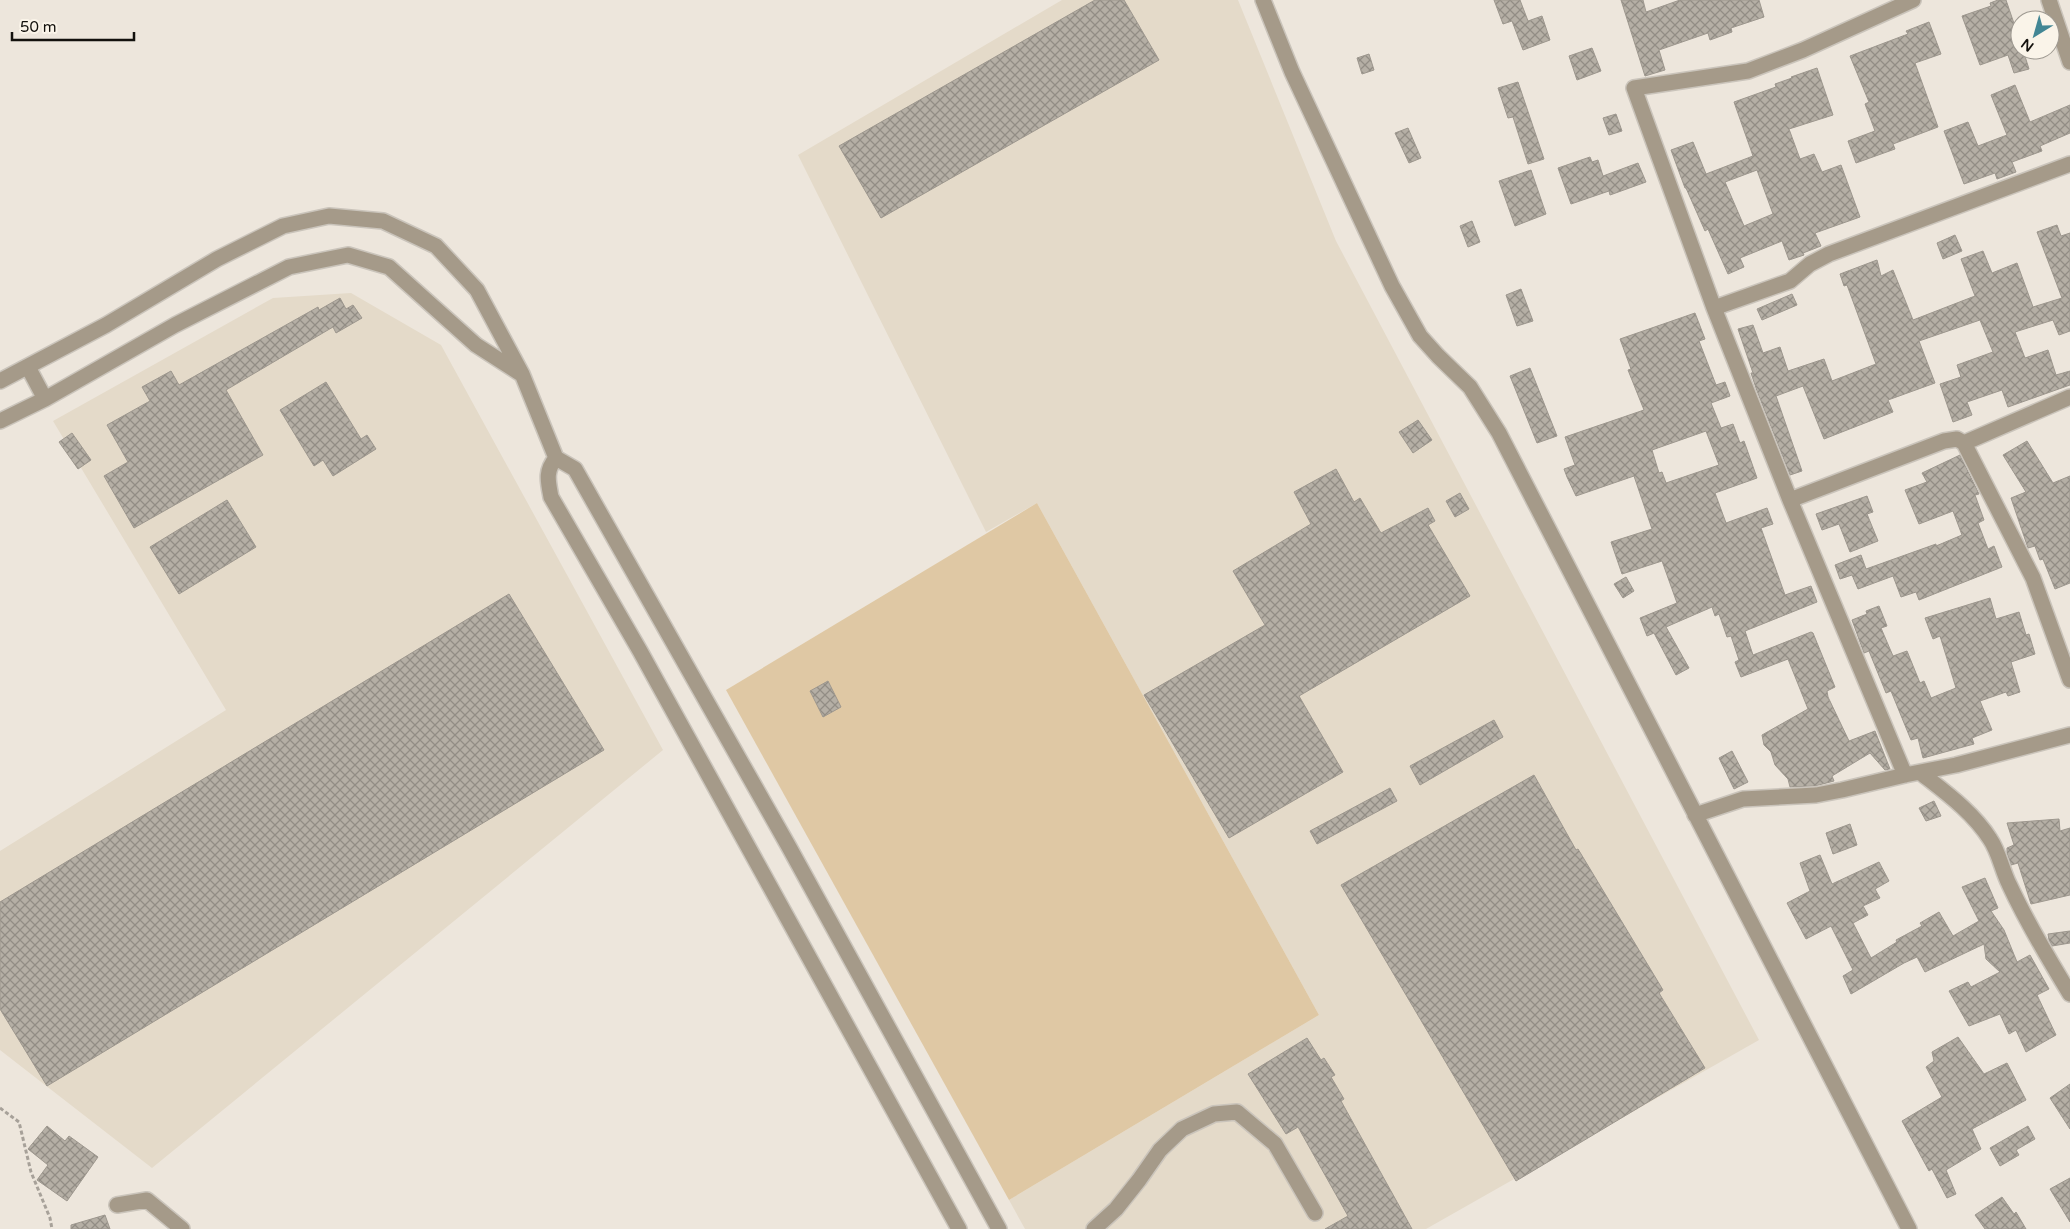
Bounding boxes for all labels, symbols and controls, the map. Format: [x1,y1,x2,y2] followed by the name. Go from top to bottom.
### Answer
[12,10,135,42] scale bar
[2010,10,2060,60] north arrow
[20,18,57,36] text: 50 m
[2018,35,2037,55] text: N

